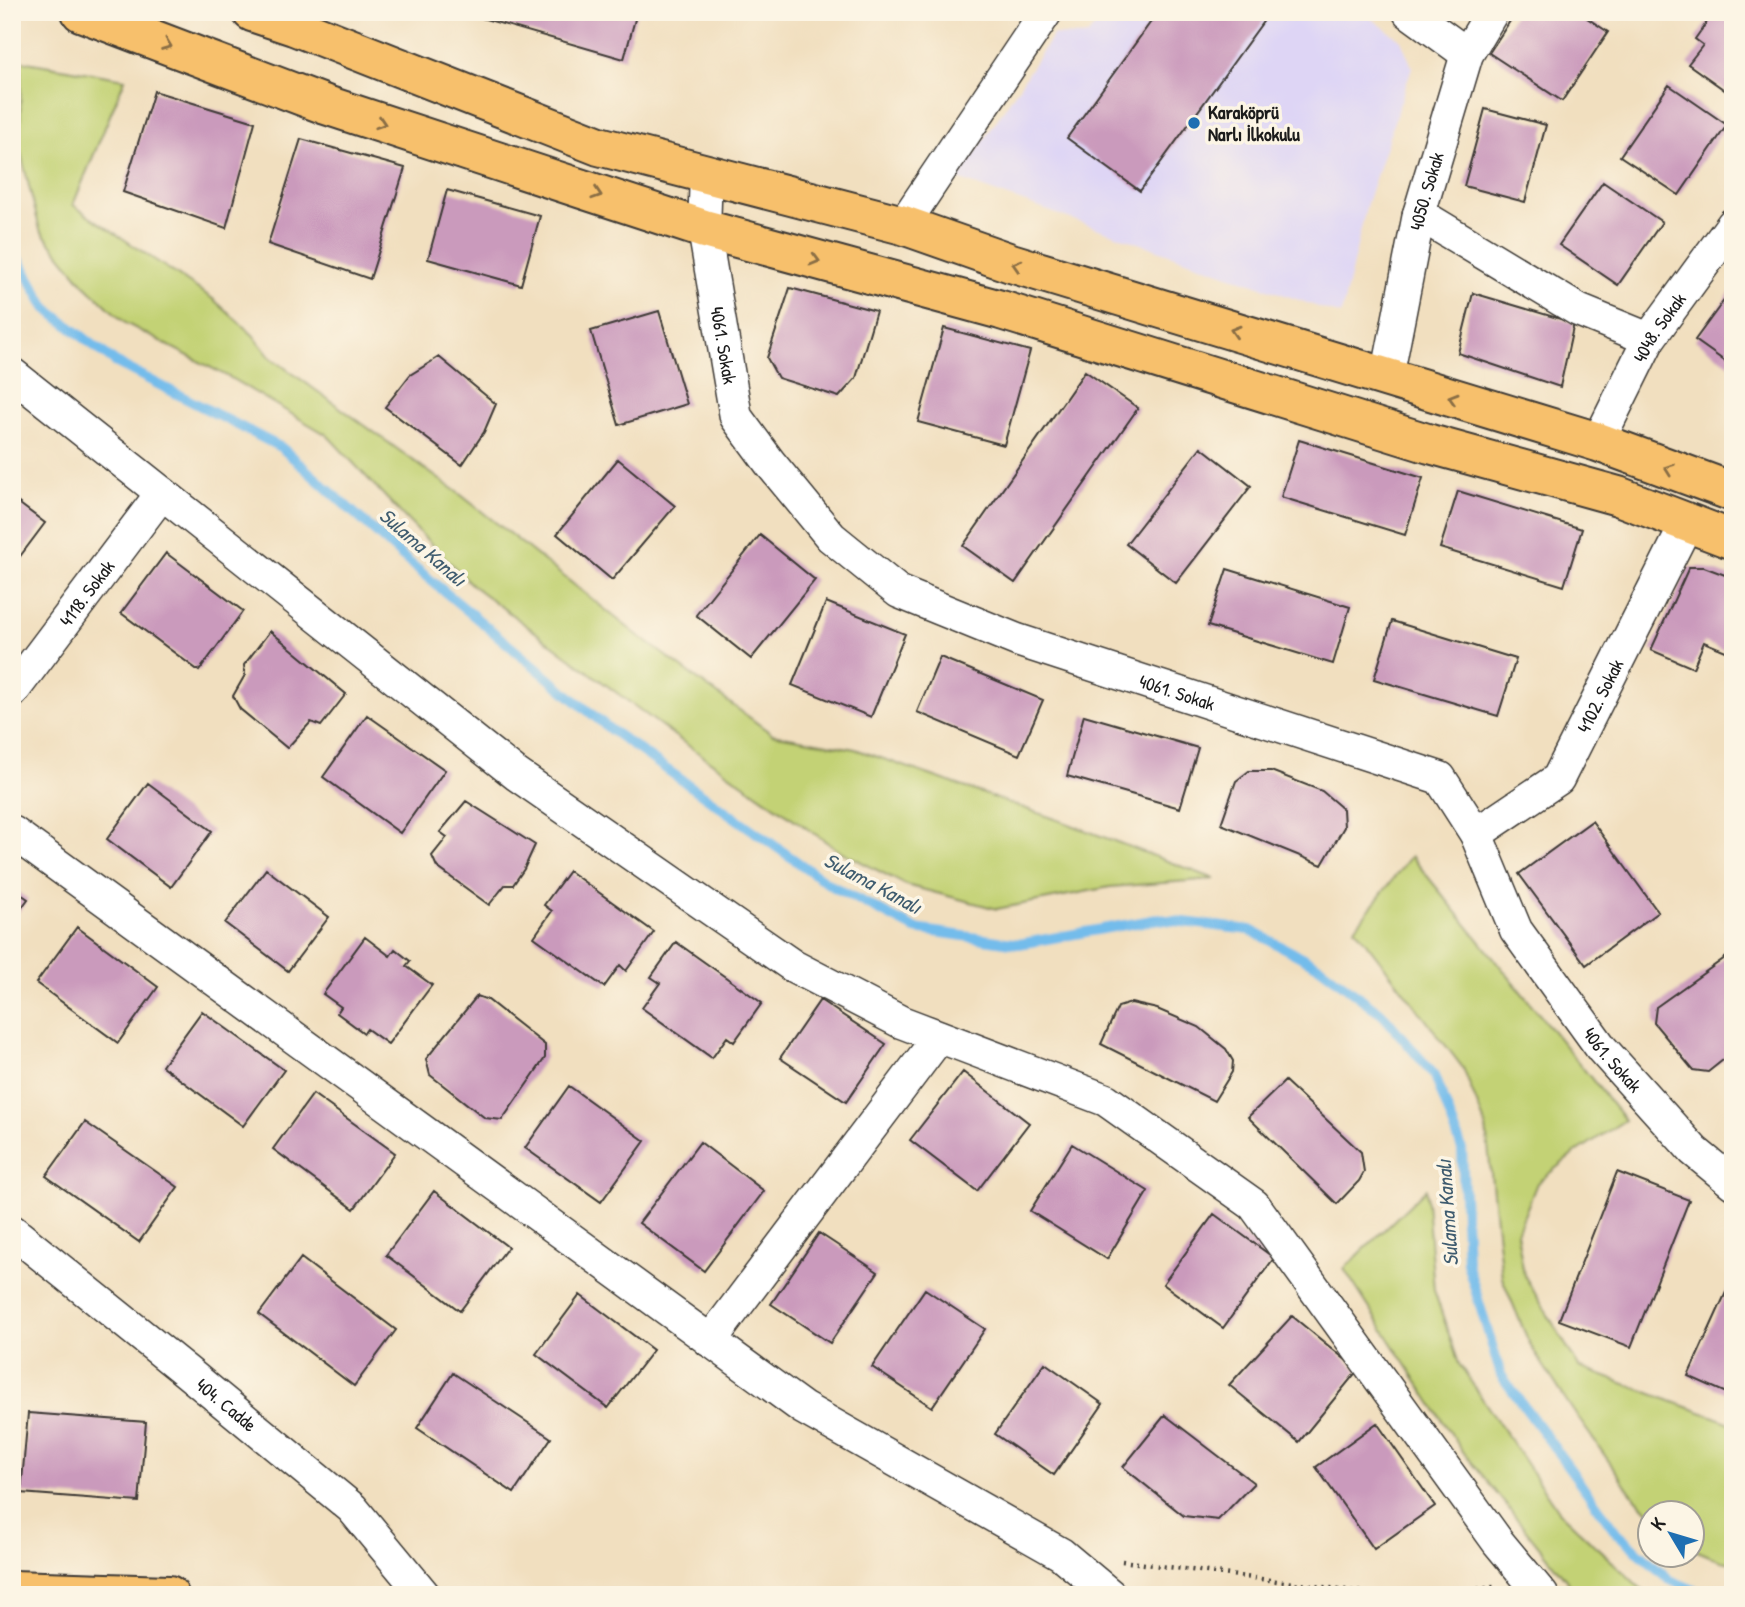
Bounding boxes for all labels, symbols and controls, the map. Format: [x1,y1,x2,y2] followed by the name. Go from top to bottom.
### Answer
[161,37,173,51] one-way arrow
[1208,99,1300,147] place label: Karaköprü Narlı İlkokulu
[374,115,387,129] one-way arrow
[1186,115,1202,131] marker: Karaköprü Narlı İlkokulu
[1403,149,1450,232] street label: 4050. Sokak
[590,186,603,200] one-way arrow
[809,252,821,266] one-way arrow
[1012,259,1024,273] one-way arrow
[1626,287,1692,367] street label: 4048. Sokak
[704,305,743,386] street label: 4061. Sokak
[1229,325,1241,340] one-way arrow
[1447,391,1459,406] one-way arrow
[1663,463,1675,477] one-way arrow
[373,501,474,594] water label: Sulama Kanalı
[53,554,120,632] street label: 4118. Sokak
[1570,654,1630,737] street label: 4102. Sokak
[1136,668,1218,717] street label: 4061. Sokak
[819,845,928,921] water label: Sulama Kanalı
[1577,1022,1648,1098] street label: 4061. Sokak
[1429,1158,1465,1267] water label: Sulama Kanalı
[191,1372,263,1438] street label: 404. Cadde
[1636,1498,1706,1568] north arrow
[1644,1512,1671,1535] text: K

